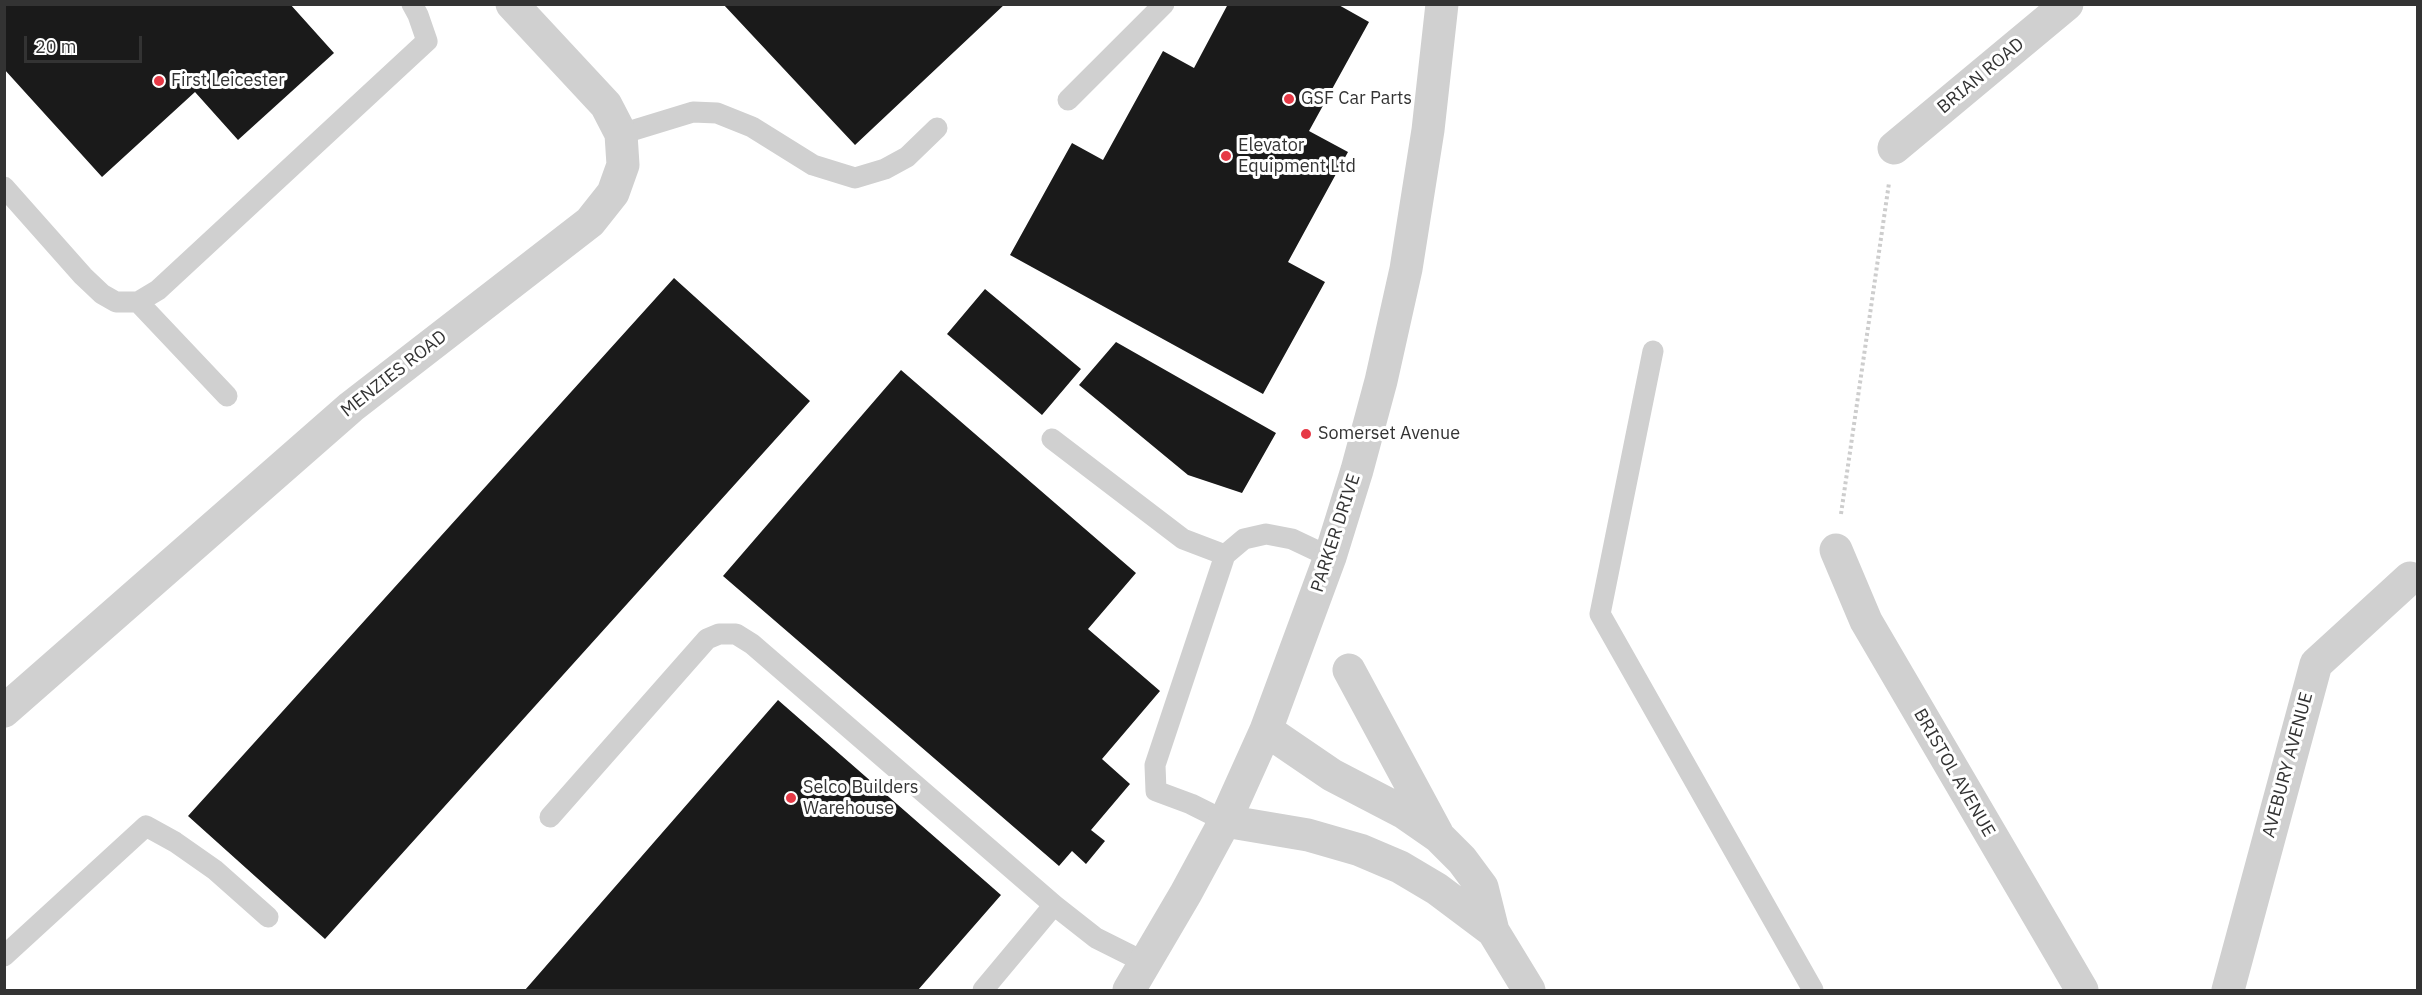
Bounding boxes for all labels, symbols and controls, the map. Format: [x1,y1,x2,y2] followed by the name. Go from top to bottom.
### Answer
[27,24,146,62] scale bar
[1933,34,2029,118] street label: BRIAN ROAD
[35,35,77,58] text: 20 m
[171,70,285,92] place label: First Leicester
[152,74,166,88] marker: First Leicester
[1301,88,1412,110] place label: GSF Car Parts
[1282,92,1296,106] marker: GSF Car Parts
[1238,135,1356,178] place label: Elevator Equipment Ltd
[1219,149,1233,163] marker: Elevator Equipment Ltd
[337,326,451,422] street label: MENZIES ROAD
[1318,423,1460,445] place label: Somerset Avenue
[1299,427,1313,441] marker: Somerset Avenue
[1307,471,1365,595] street label: PARKER DRIVE
[2258,690,2318,840] street label: AVEBURY AVENUE
[1909,705,1999,841] street label: BRISTOL AVENUE
[803,777,919,820] place label: Selco Builders Warehouse
[784,791,798,805] marker: Selco Builders Warehouse

